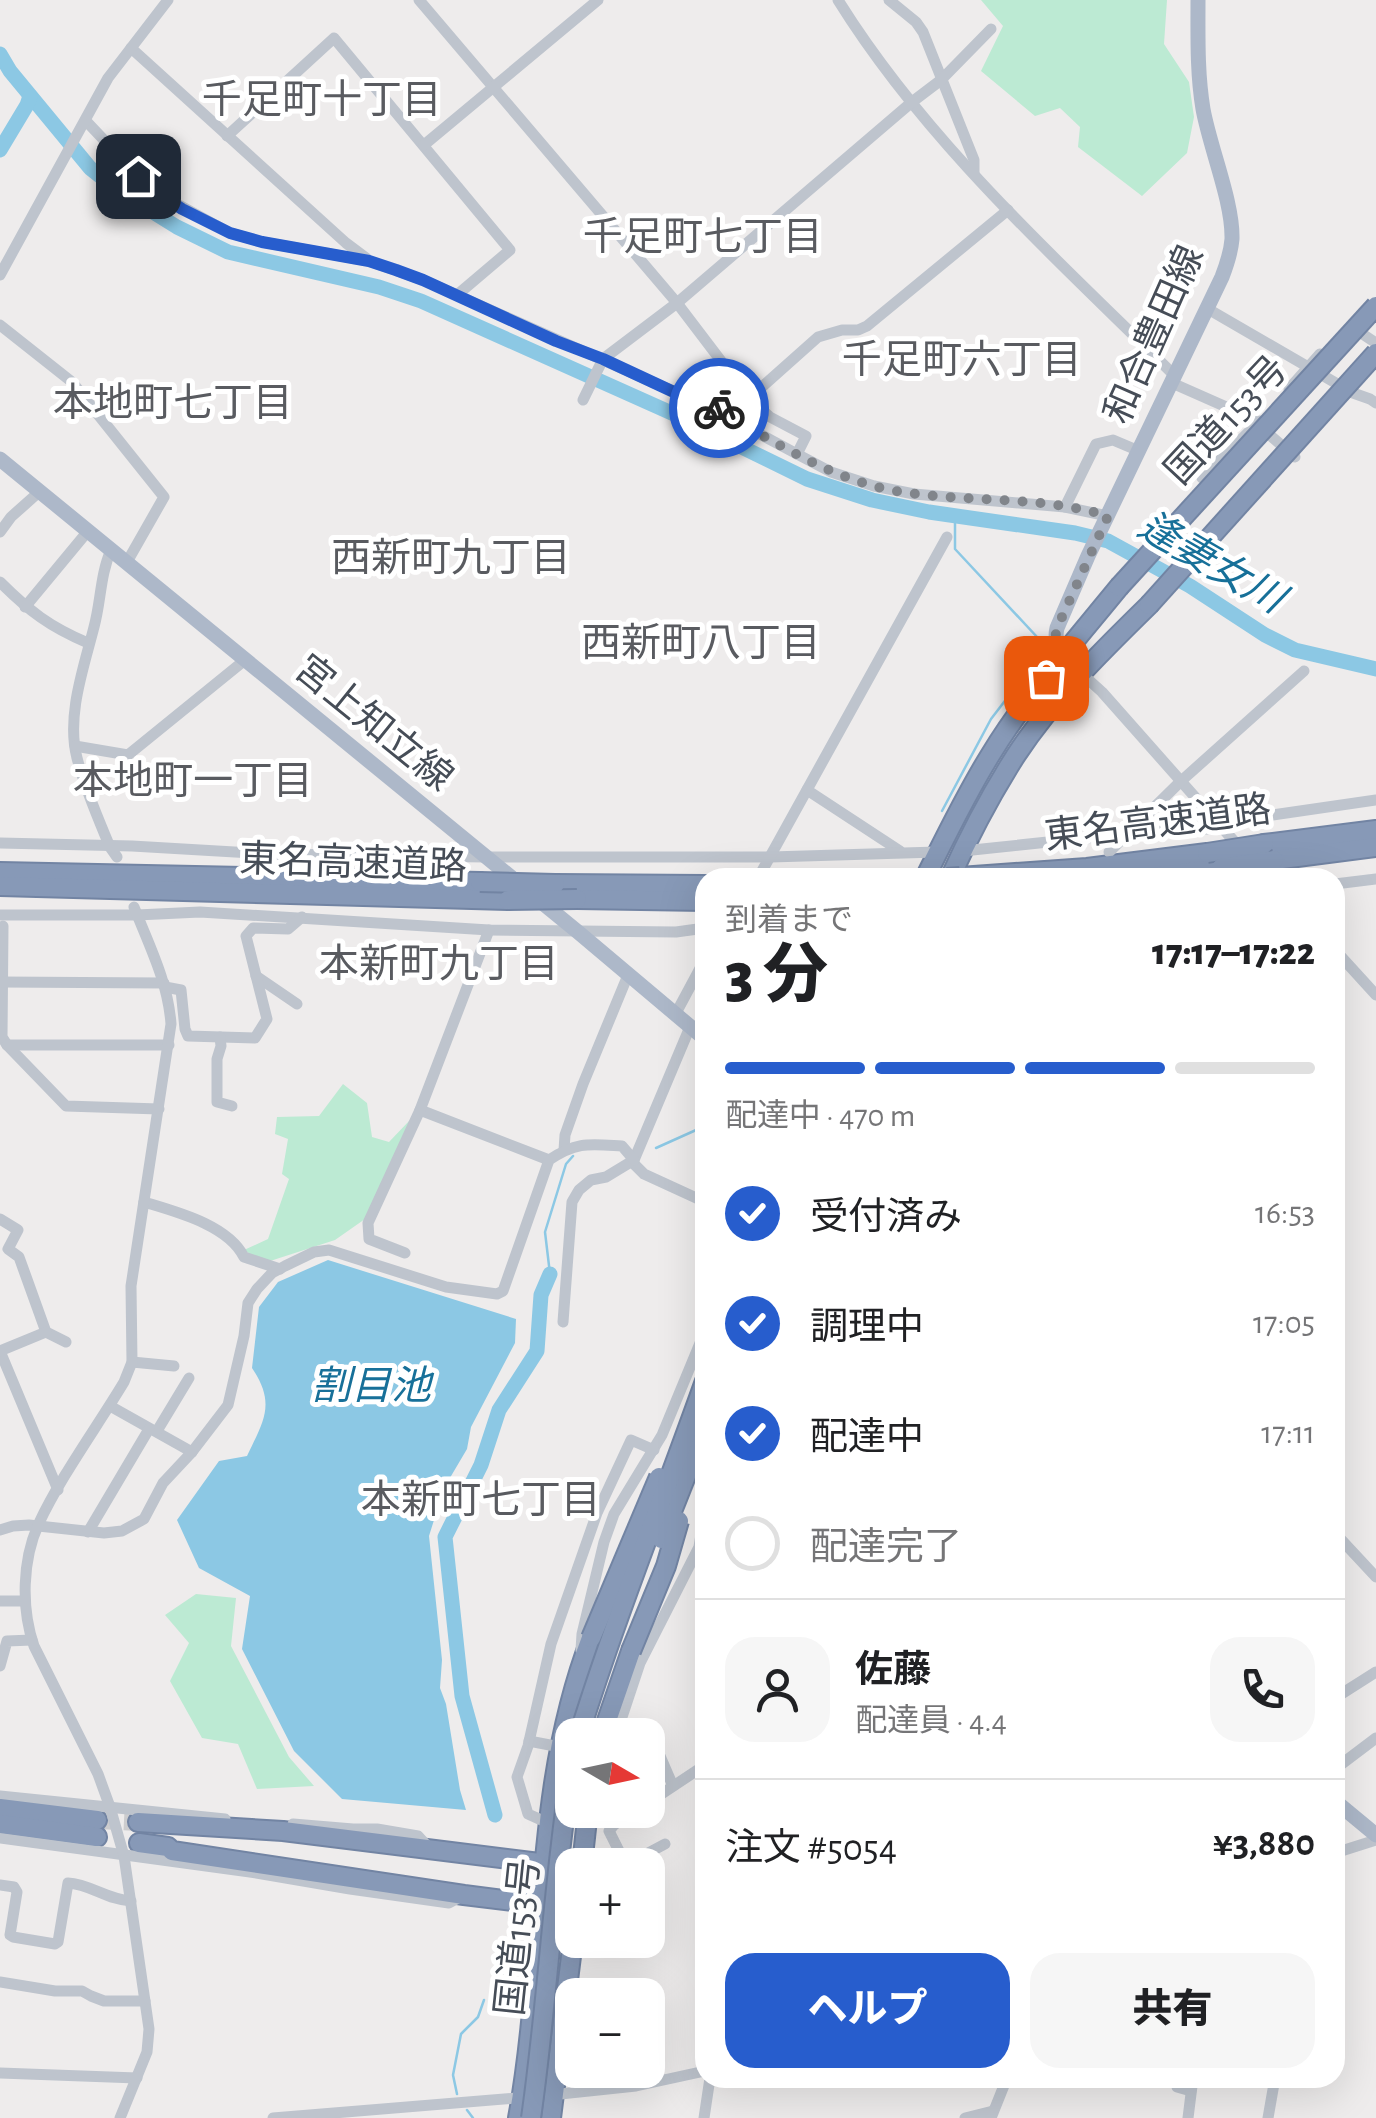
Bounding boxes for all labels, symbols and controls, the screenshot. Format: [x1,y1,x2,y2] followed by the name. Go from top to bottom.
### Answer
[202,79,442,121] district label: 千足町十丁目
[96,134,181,219] pin
[111,149,166,204] icon: home
[583,216,823,258] district label: 千足町七丁目
[1097,240,1211,430] street label: 和合豊田線
[842,339,1082,381] district label: 千足町六丁目
[1158,349,1295,492] street label: 国道153号
[669,358,769,458] courier
[692,381,747,436] icon: bike
[53,382,293,424] district label: 本地町七丁目
[1132,504,1295,622] water label: 逢妻女川
[331,537,571,579] district label: 西新町九丁目
[581,622,821,664] district label: 西新町八丁目
[1004,636,1089,721] pin
[287,648,460,799] street label: 宮上知立線
[1019,651,1074,706] icon: bag
[73,760,313,802] district label: 本地町一丁目
[1042,789,1273,857] street label: 東名高速道路
[238,839,468,887] street label: 東名高速道路
[725,904,853,936] text: 到着まで
[1152,934,1315,972] text: 17:17–17:22
[319,943,559,985] district label: 本新町九丁目
[725,944,828,1009] text: 3 分
[725,1100,915,1132] text: 配達中 · 470 m
[725,1186,780,1241] icon: check
[1255,1197,1315,1229] text: 16:53
[810,1199,962,1237] text: 受付済み
[725,1296,780,1351] icon: check
[1253,1307,1315,1339] text: 17:05
[810,1309,924,1347] text: 調理中
[311,1365,435,1407] water label: 割目池
[725,1406,780,1461] icon: check
[1261,1417,1315,1449] text: 17:11
[810,1419,924,1457] text: 配達中
[361,1479,601,1521] district label: 本新町七丁目
[810,1529,962,1567] text: 配達完了
[725,1637,830,1742] button: person
[1210,1637,1315,1742] button: phone
[855,1652,931,1690] text: 佐藤
[855,1705,1007,1737] text: 配達員 · 4.4
[555,1718,665,1828] north arrow
[555,1718,665,2088] map controls
[1213,1825,1315,1863] text: ¥3,880
[725,1830,897,1868] text: 注文 #5054
[555,1848,665,1958] button: +
[490,1856,546,2018] street label: 国道153号
[725,1953,1010,2068] button: ヘルプ
[1030,1953,1315,2068] button: 共有
[555,1978,665,2088] button: −

